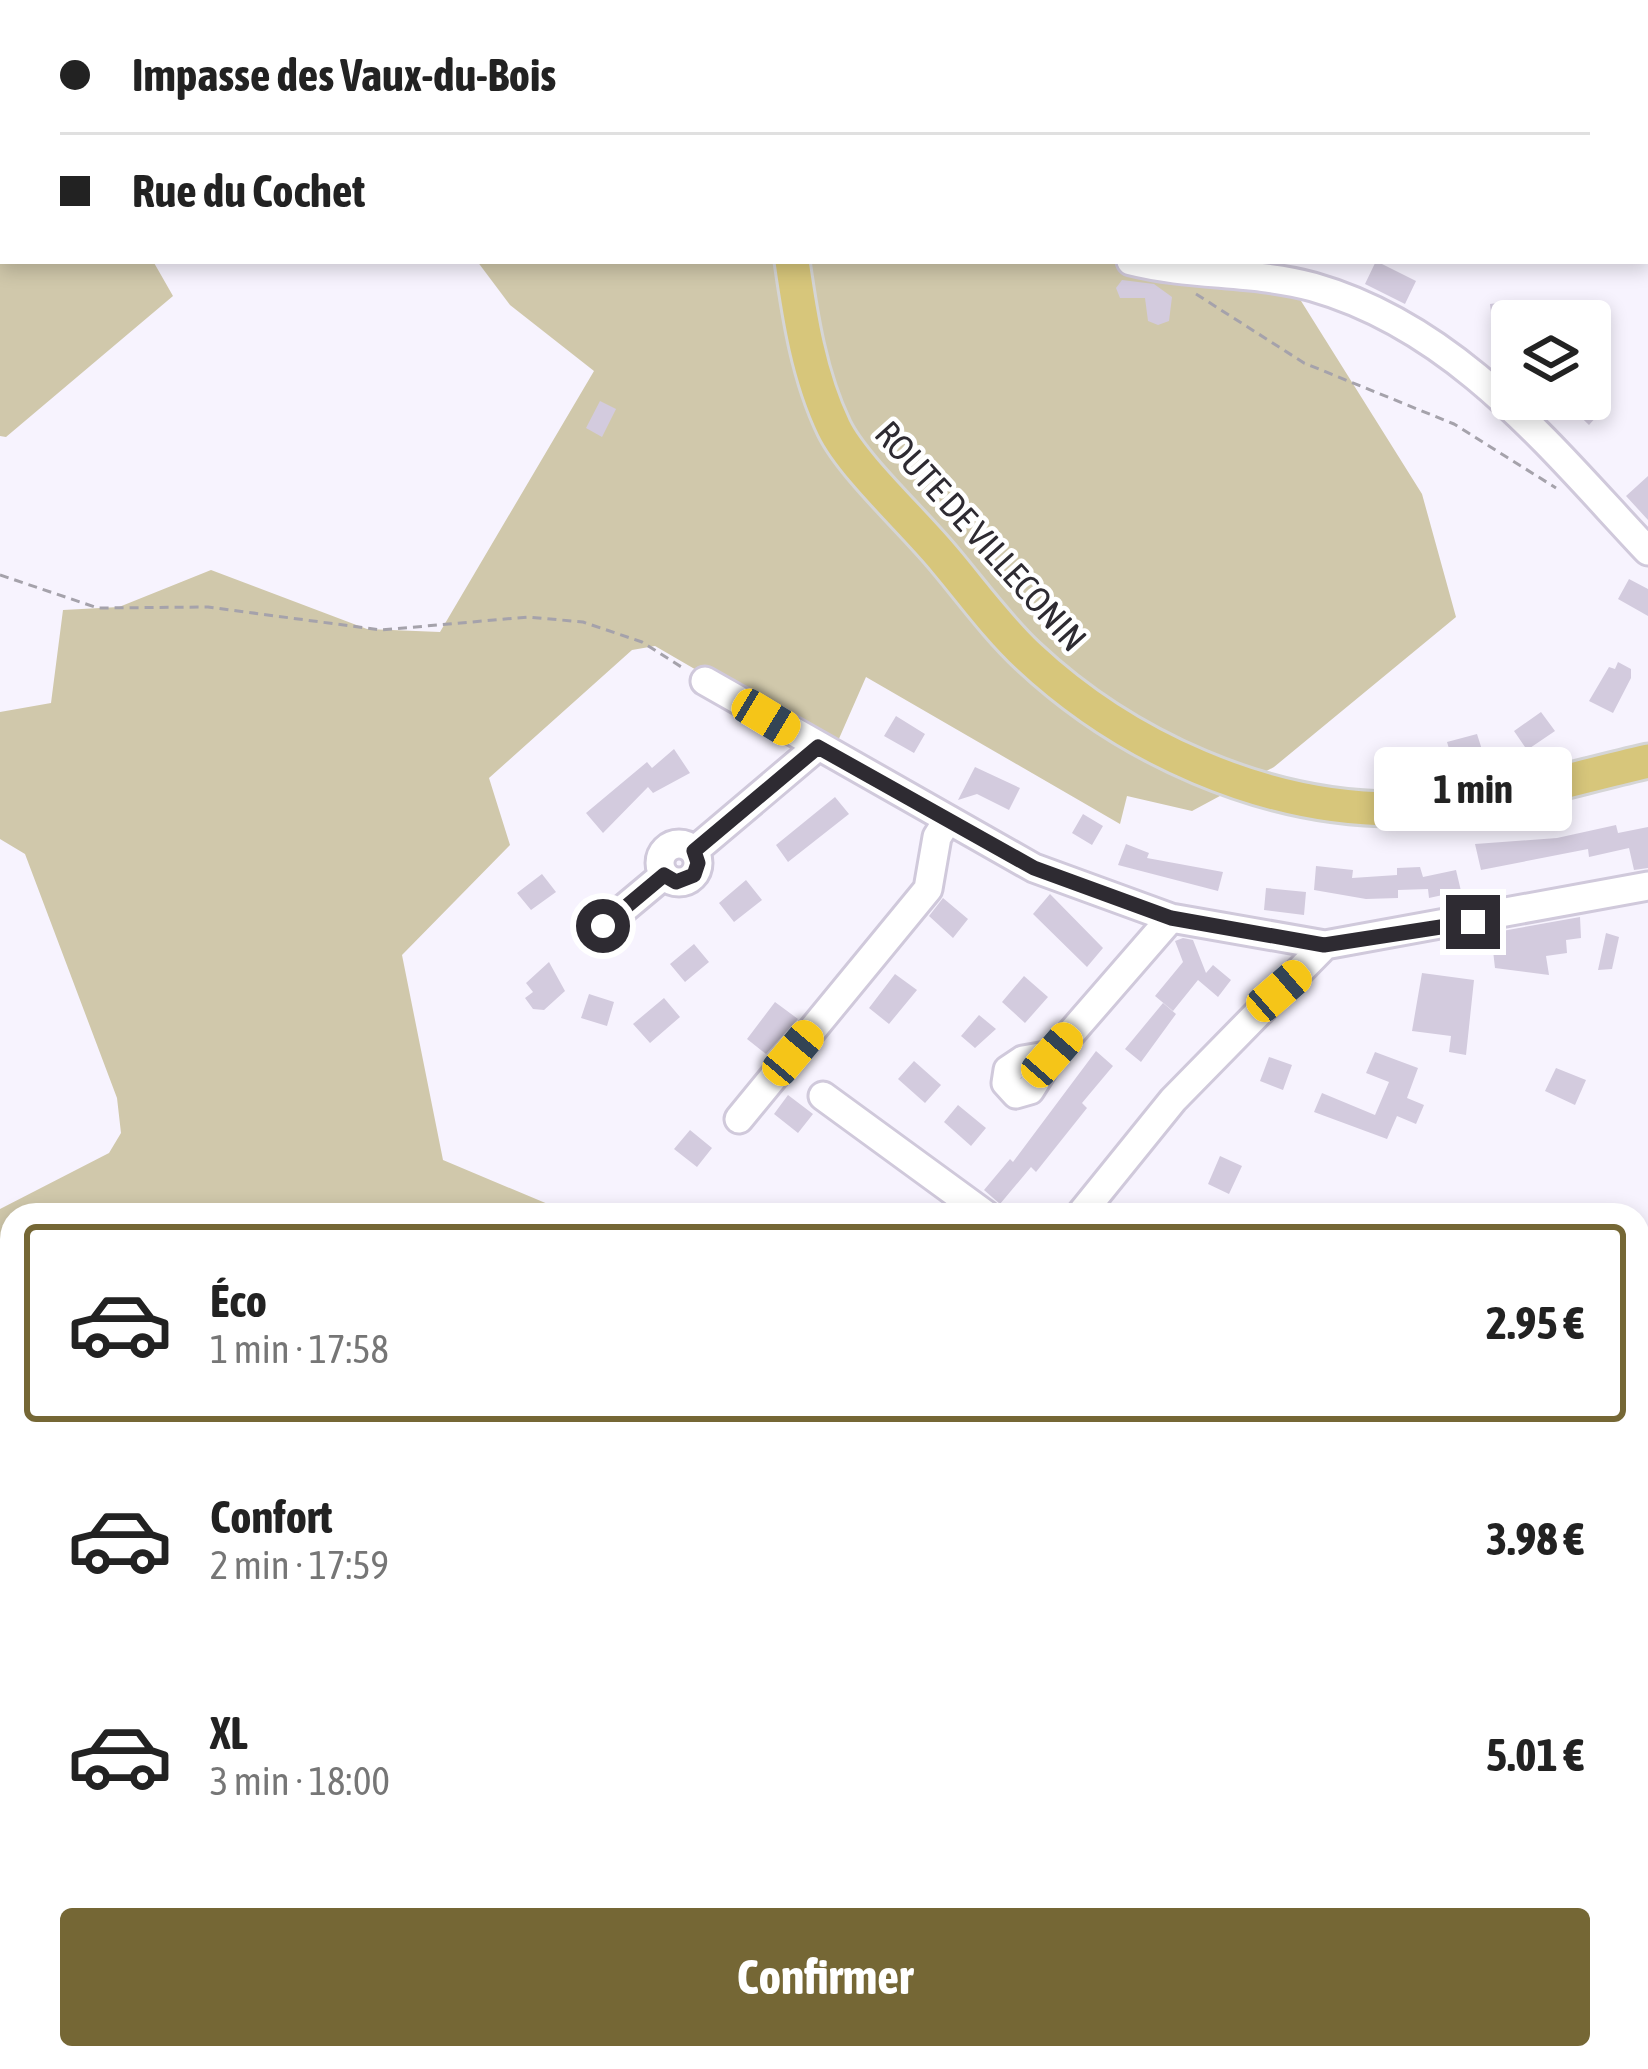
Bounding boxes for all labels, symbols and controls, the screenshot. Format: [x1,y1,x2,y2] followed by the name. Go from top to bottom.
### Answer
[132,49,556,101] text: Impasse des Vaux-du-Bois
[132,165,365,217] text: Rue du Cochet
[1491,300,1611,420] map controls
[1491,300,1611,420] button: layers
[867,412,1095,660] street label: ROUTE DE VILLECONIN
[726,683,806,751] car
[1374,748,1572,832] callout: 1 min
[1433,767,1513,811] text: 1 min
[1446,895,1500,949] route end
[576,899,630,953] route start
[1240,954,1318,1028] car
[756,1014,830,1092] car
[1015,1016,1089,1094] car
[66,1269,174,1377] icon: car
[210,1275,267,1327] text: Éco
[1486,1297,1584,1349] text: 2.95 €
[210,1327,389,1371] text: 1 min · 17:58
[66,1485,174,1593] icon: car
[210,1491,333,1543] text: Confort
[1486,1513,1584,1565] text: 3.98 €
[210,1543,389,1587] text: 2 min · 17:59
[66,1701,174,1809] icon: car
[210,1707,248,1759] text: XL
[1486,1729,1584,1781] text: 5.01 €
[210,1759,390,1803] text: 3 min · 18:00
[60,1908,1590,2046] button: Confirmer

